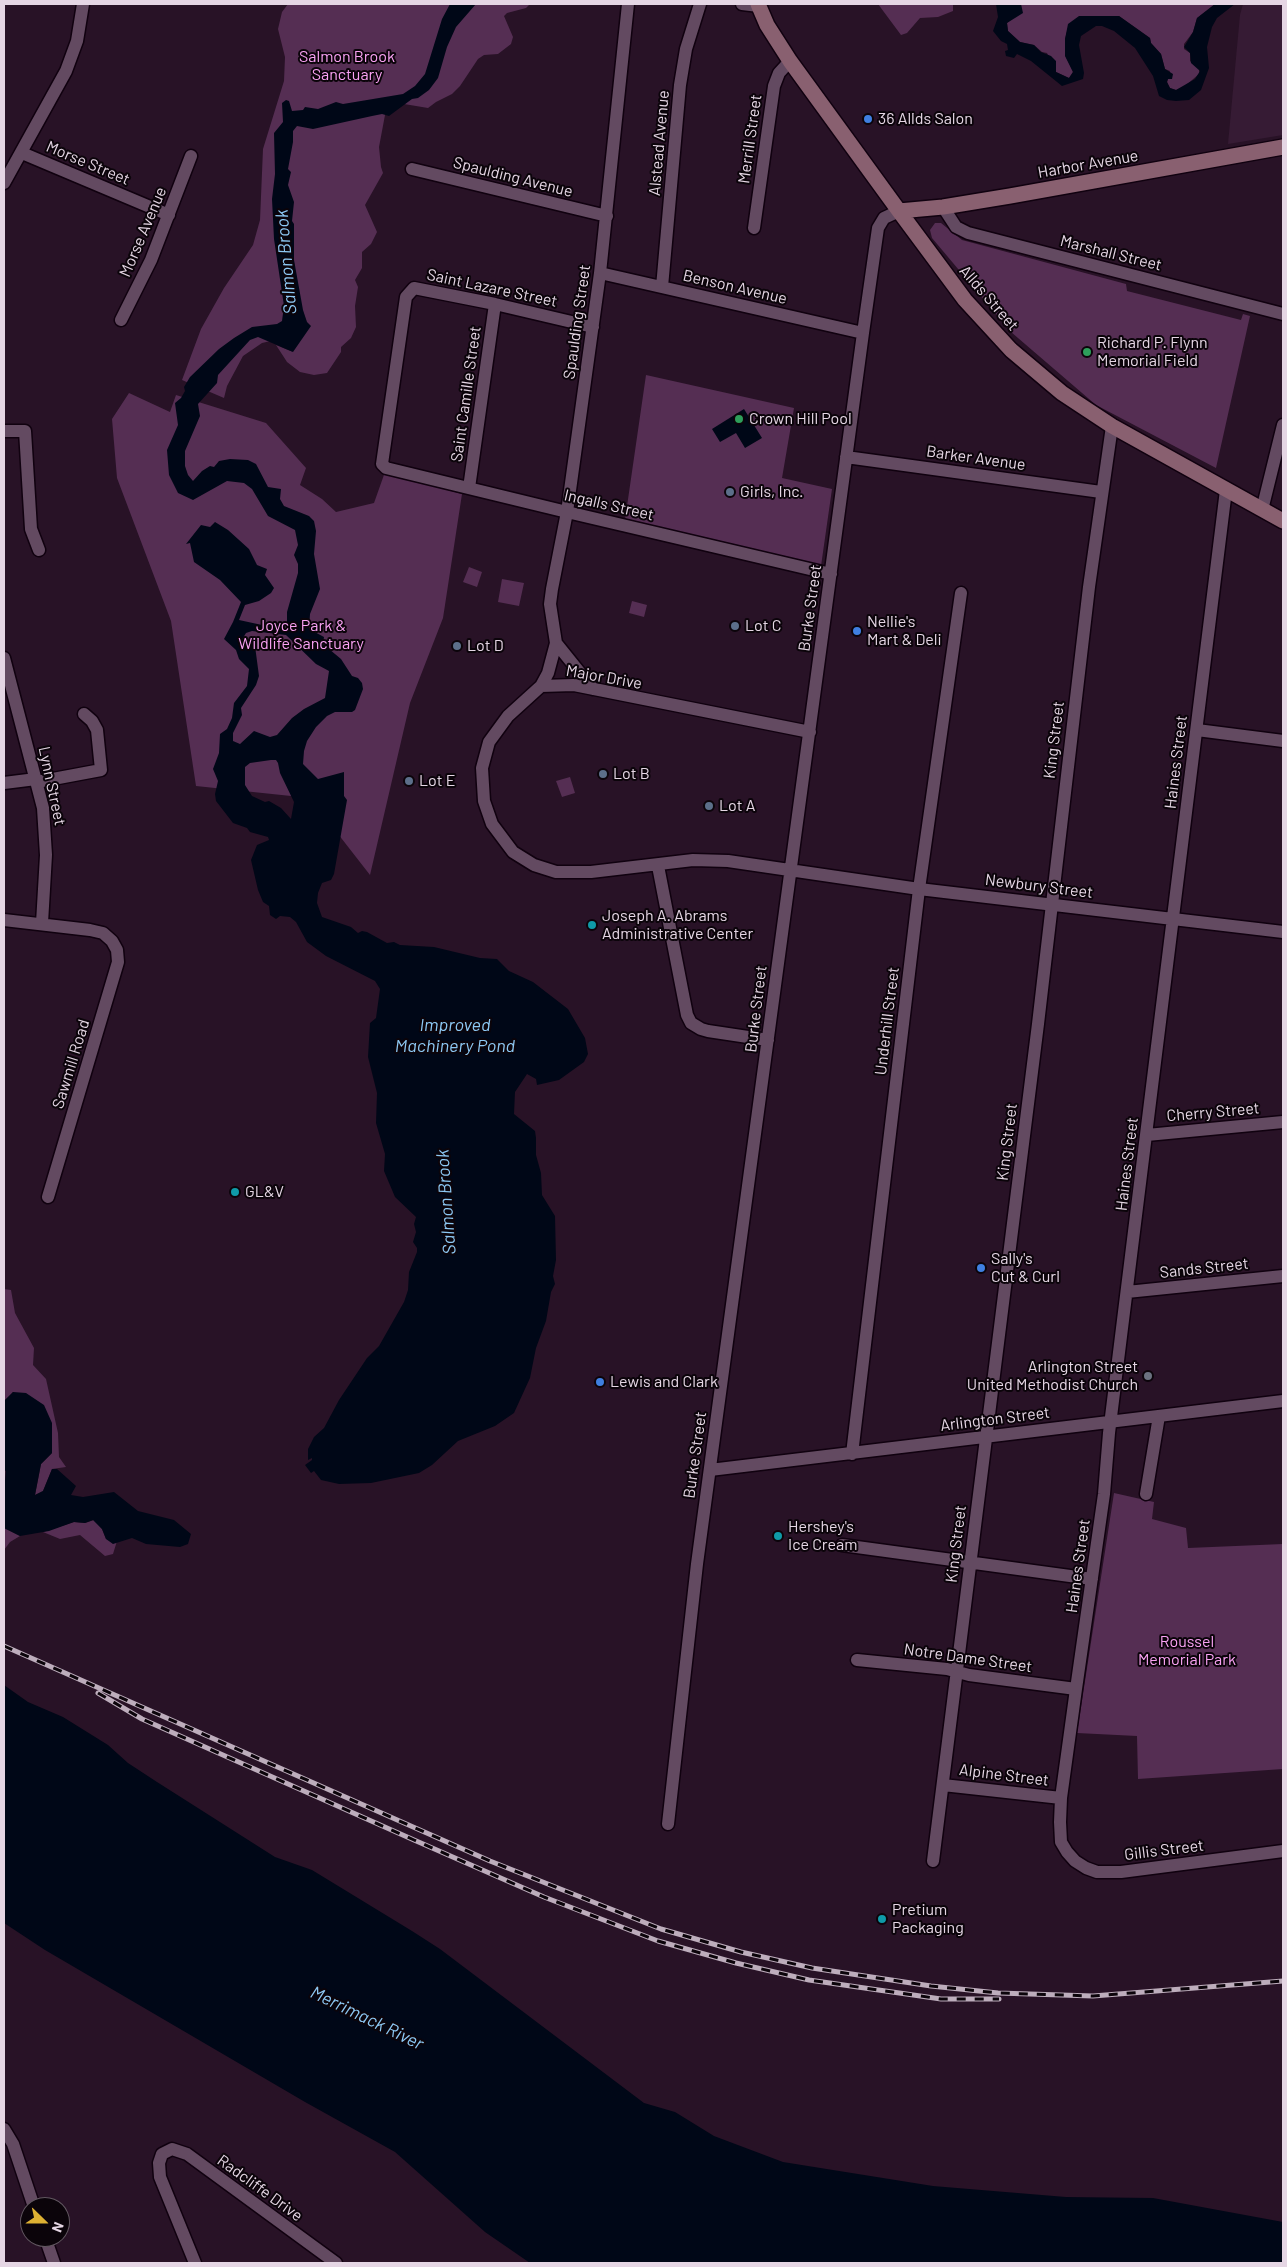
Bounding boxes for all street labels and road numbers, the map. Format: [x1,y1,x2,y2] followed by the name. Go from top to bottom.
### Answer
[645,89,673,197] street label: Alstead Avenue
[734,93,766,185] street label: Merrill Street
[43,137,133,189] street label: Morse Street
[1036,146,1140,182] street label: Harbor Avenue
[451,153,575,201] street label: Spaulding Avenue
[115,184,171,280] street label: Morse Avenue
[1058,231,1164,275] street label: Marshall Street
[955,261,1023,335] street label: Allds Street
[559,263,595,381] street label: Spaulding Street
[425,265,559,311] street label: Saint Lazare Street
[681,266,789,308] street label: Benson Avenue
[447,325,485,463] street label: Saint Camille Street
[925,442,1027,474] street label: Barker Avenue
[562,485,656,525] street label: Ingalls Street
[794,563,826,653] street label: Burke Street
[564,661,644,693] street label: Major Drive
[1040,700,1068,780] street label: King Street
[1161,714,1191,810] street label: Haines Street
[34,745,70,827] street label: Lynn Street
[984,870,1094,902] street label: Newbury Street
[741,964,771,1054] street label: Burke Street
[871,966,903,1076] street label: Underhill Street
[48,1017,94,1111] street label: Sawmill Road
[1166,1098,1260,1126] street label: Cherry Street
[993,1102,1021,1182] street label: King Street
[1112,1116,1142,1212] street label: Haines Street
[1159,1254,1249,1282] street label: Sands Street
[939,1403,1051,1435] street label: Arlington Street
[679,1410,711,1500] street label: Burke Street
[942,1504,970,1584] street label: King Street
[1062,1518,1094,1614] street label: Haines Street
[903,1640,1033,1676] street label: Notre Dame Street
[958,1760,1050,1790] street label: Alpine Street
[1123,1836,1205,1864] street label: Gillis Street
[214,2151,306,2225] street label: Radcliffe Drive

